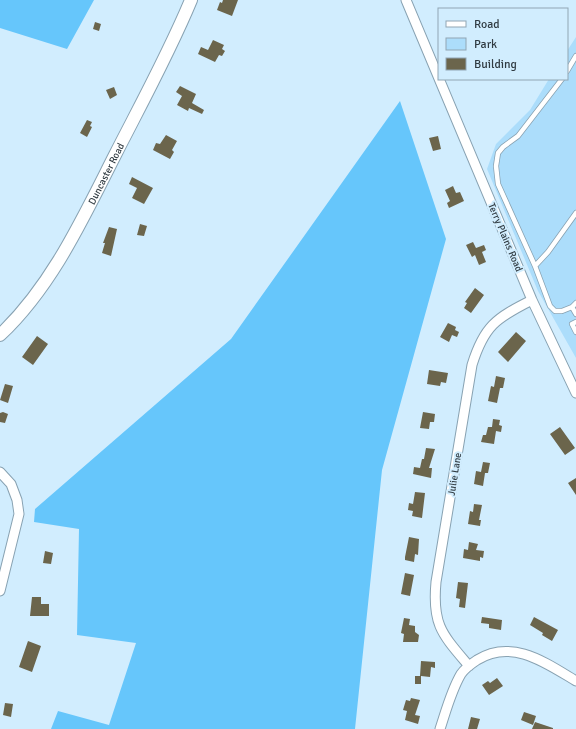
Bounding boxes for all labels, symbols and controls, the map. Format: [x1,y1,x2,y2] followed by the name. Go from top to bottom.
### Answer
[438,8,568,80] legend
[474,17,500,32] text: Road
[474,37,497,52] text: Park
[474,57,517,72] text: Building
[86,141,127,207] street label: Duncaster Road
[485,201,525,274] street label: Terry Plains Road
[446,452,464,497] street label: Julie Lane

